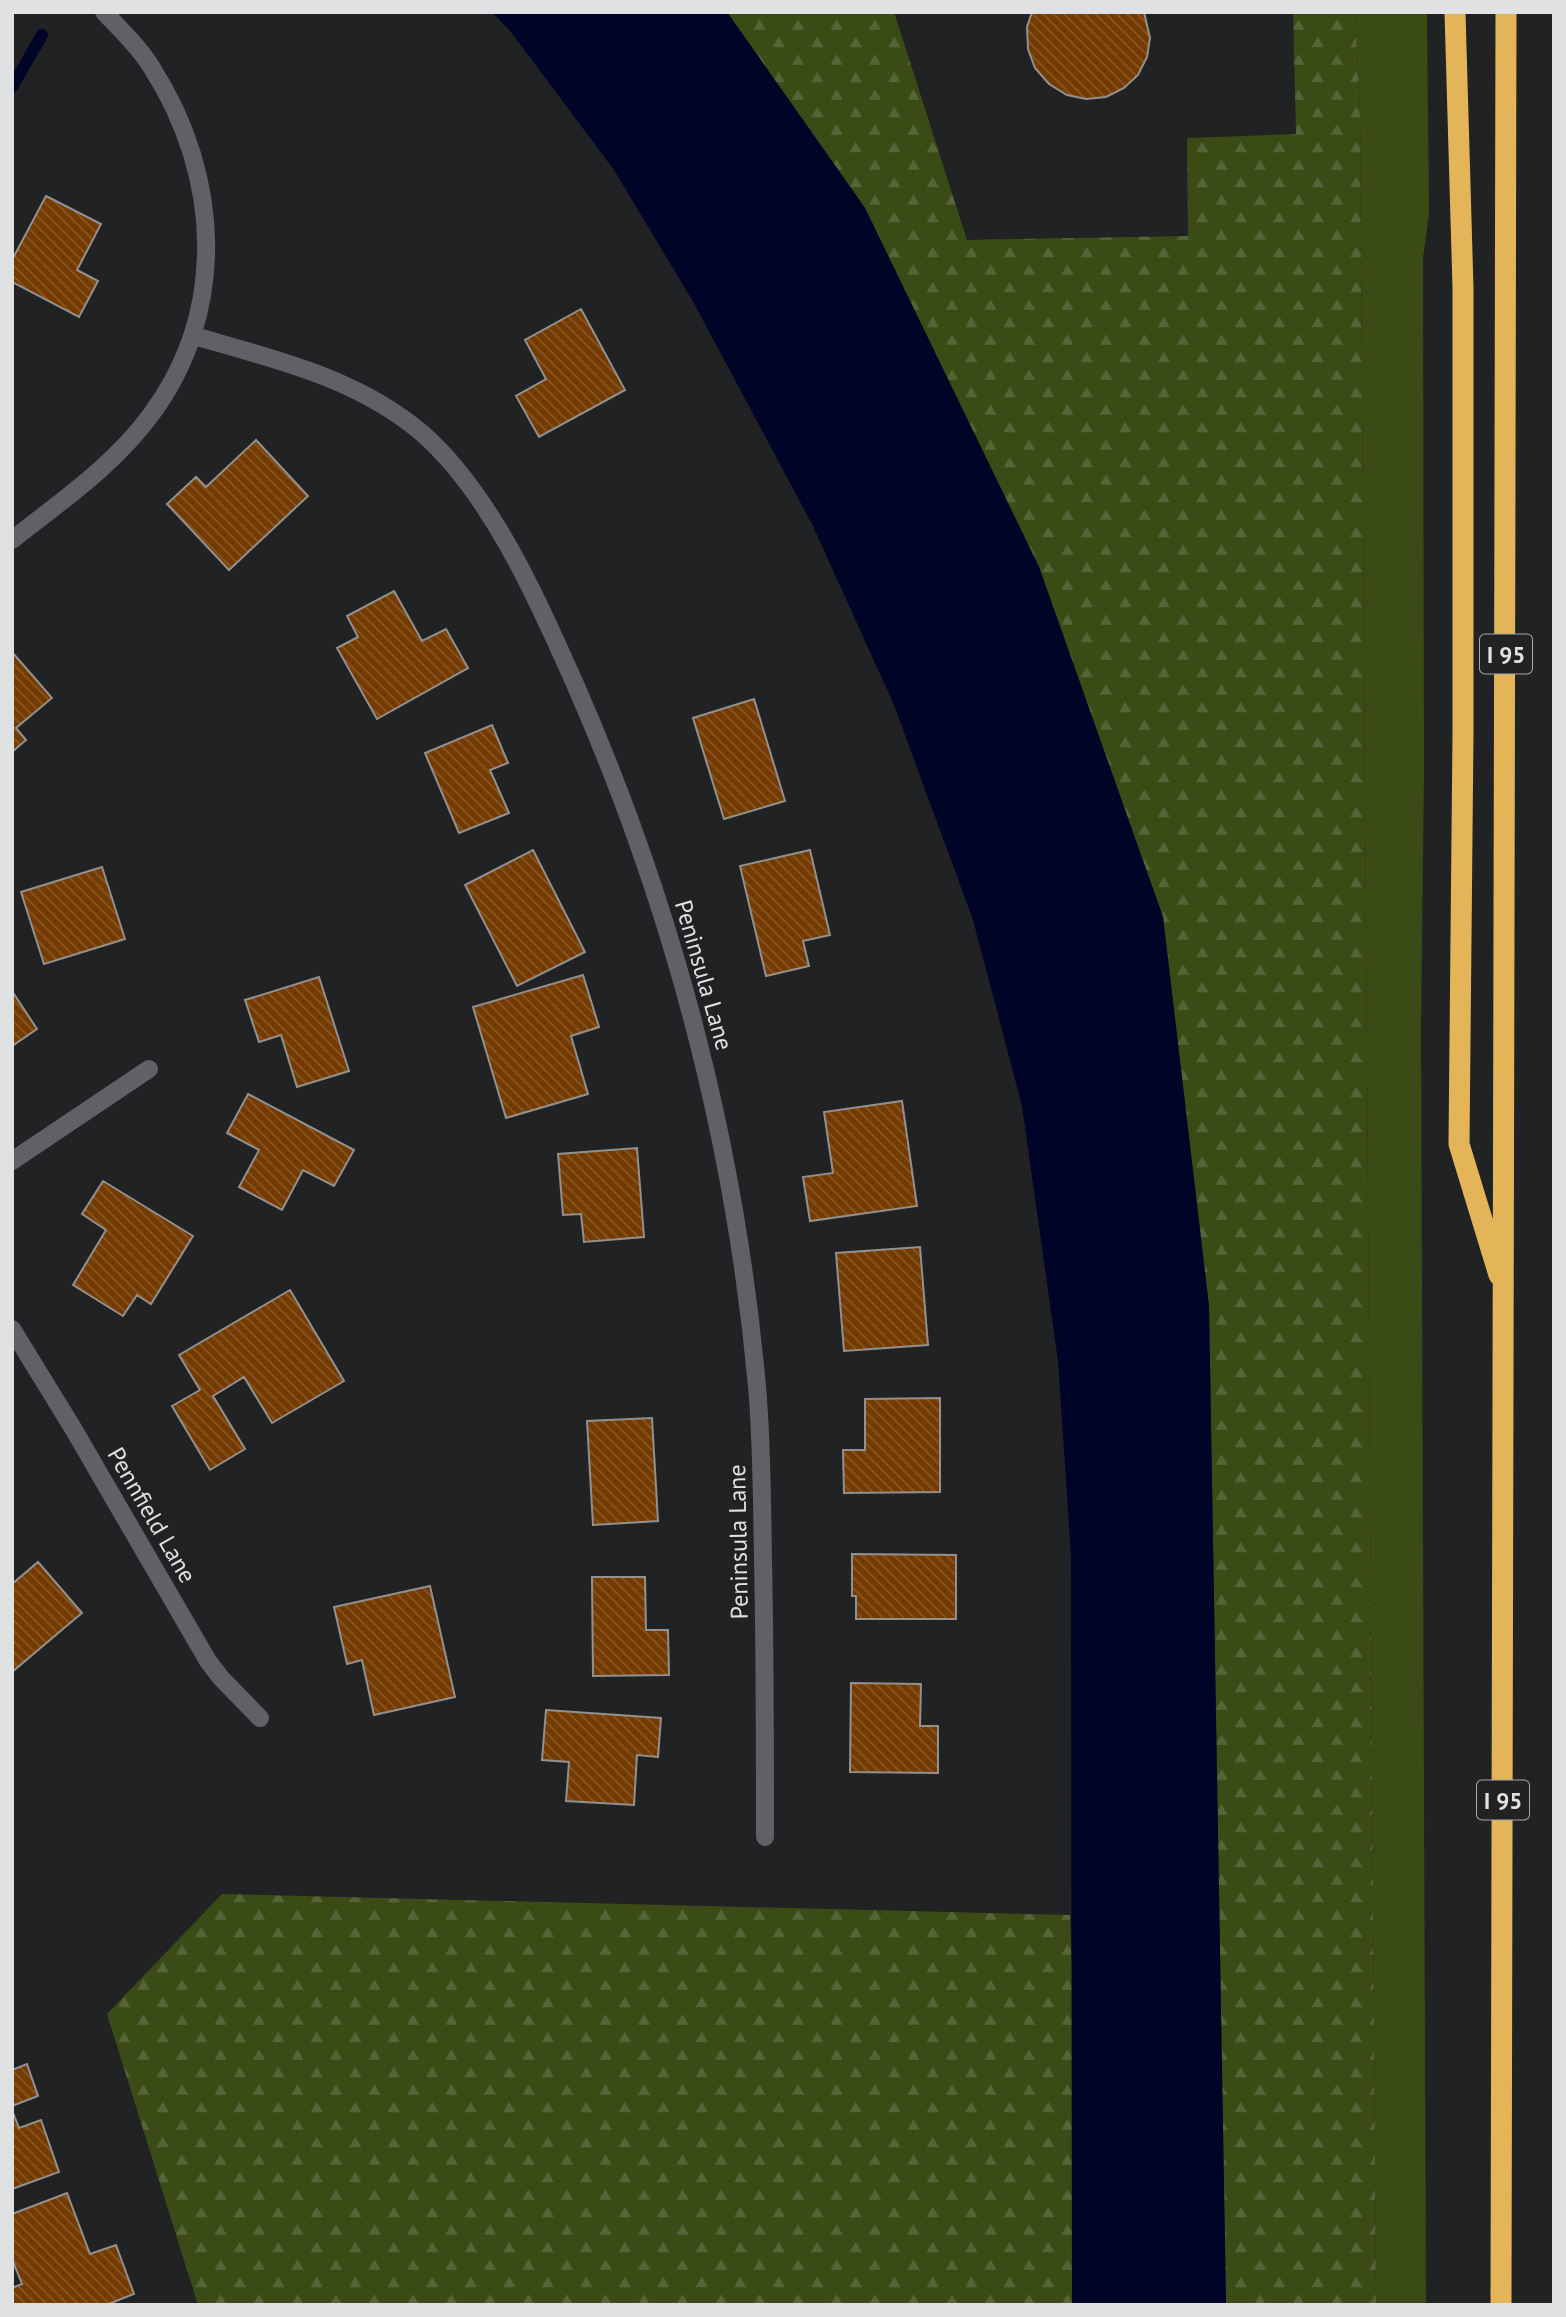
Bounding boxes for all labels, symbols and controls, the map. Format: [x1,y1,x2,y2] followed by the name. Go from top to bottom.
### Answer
[1480,634,1532,674] road number: I 95
[668,896,740,1054] street label: Peninsula Lane
[101,1442,203,1588] street label: Pennfield Lane
[721,1464,755,1620] street label: Peninsula Lane
[1477,1781,1529,1820] road number: I 95

